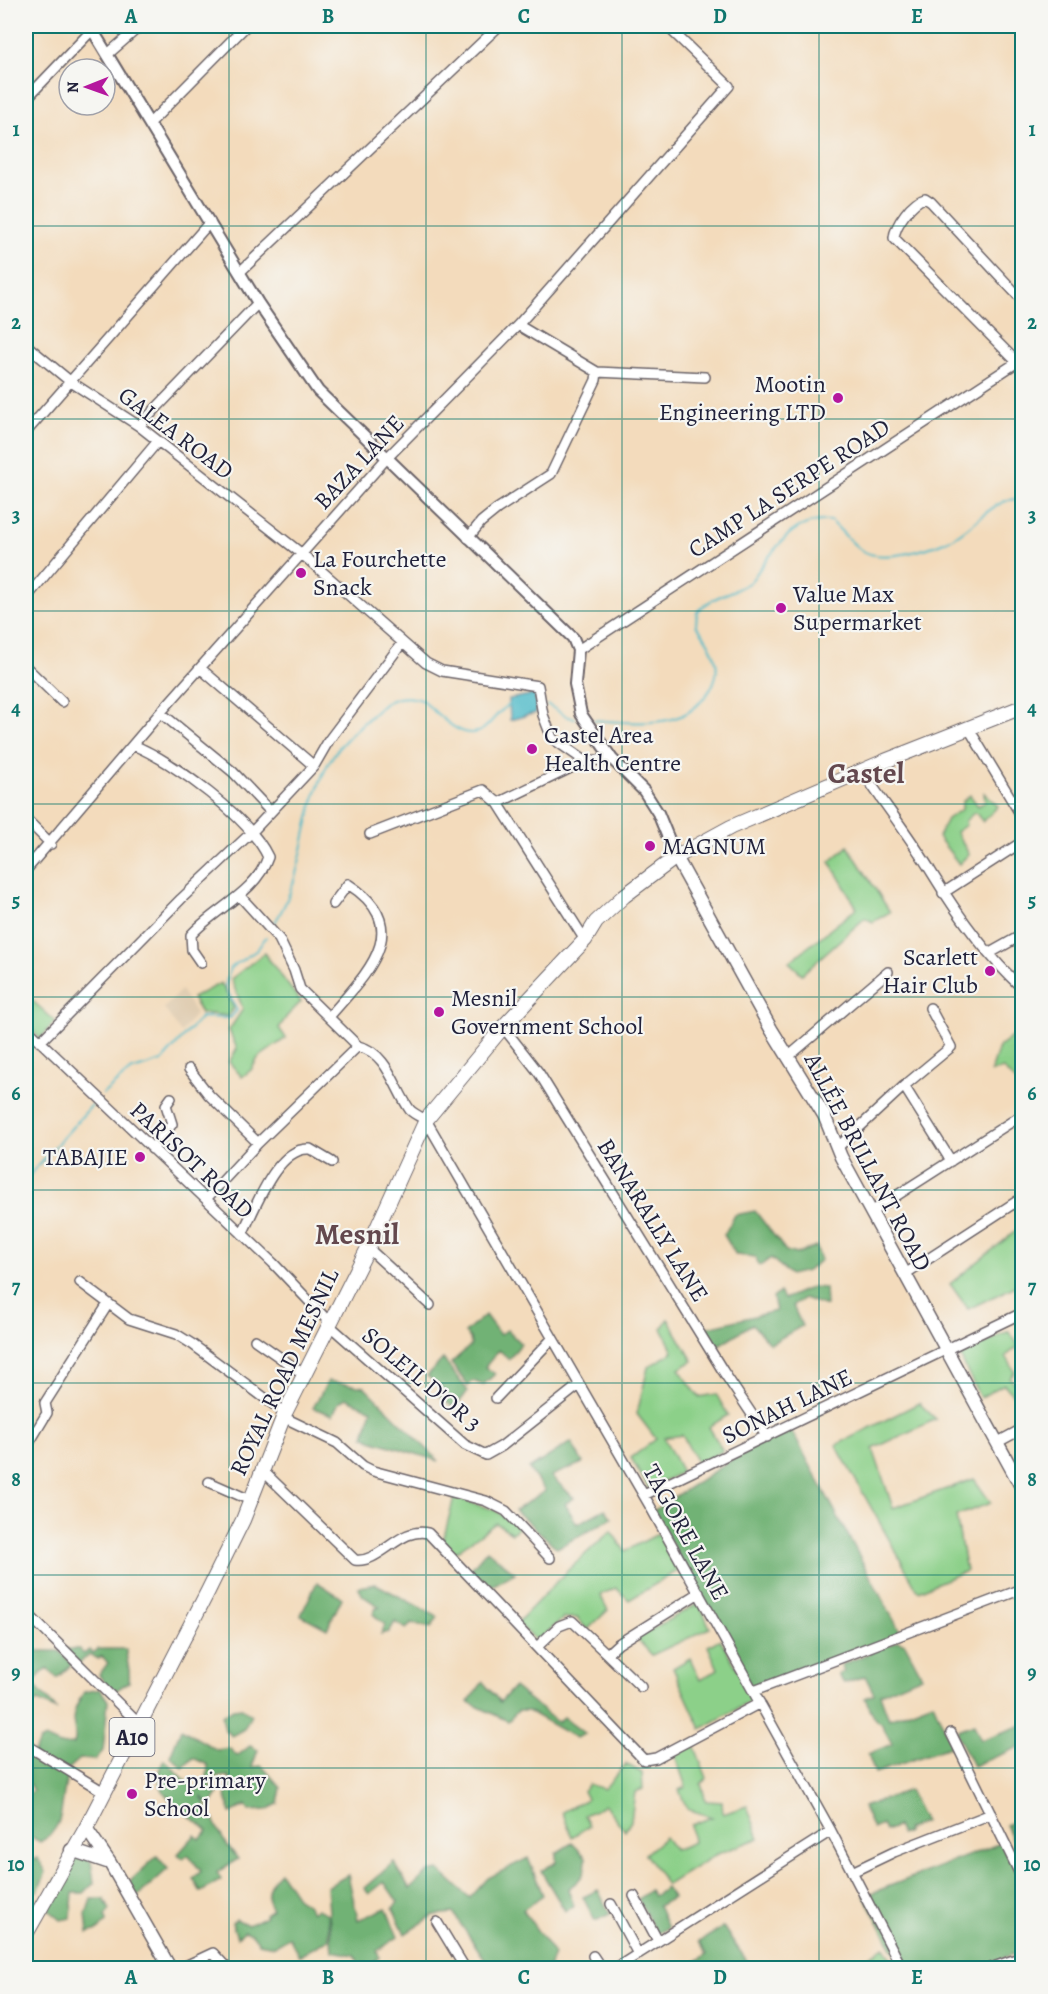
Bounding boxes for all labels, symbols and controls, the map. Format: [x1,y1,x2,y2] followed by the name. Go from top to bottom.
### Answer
[124,3,138,30] text: A
[322,3,334,30] text: B
[518,3,530,30] text: C
[713,3,727,30] text: D
[911,3,923,30] text: E
[57,57,117,117] north arrow
[62,81,84,93] text: N
[12,116,20,143] text: 1
[1028,116,1036,143] text: 1
[11,309,21,336] text: 2
[1027,309,1037,336] text: 2
[659,368,826,428] place label: Mootin Engineering LTD
[112,379,240,487] street label: GALEA ROAD
[831,391,845,405] marker: Mootin Engineering LTD
[307,408,411,516] street label: BAZA LANE
[682,411,896,565] street label: CAMP LA SERPE ROAD
[12,502,20,529] text: 3
[1028,502,1036,529] text: 3
[313,543,447,603] place label: La Fourchette Snack
[294,566,308,580] marker: La Fourchette Snack
[792,578,922,638] place label: Value Max Supermarket
[774,601,788,615] marker: Value Max Supermarket
[11,695,21,722] text: 4
[1027,695,1037,722] text: 4
[544,719,681,779] place label: Castel Area Health Centre
[525,742,539,756] marker: Castel Area Health Centre
[828,753,904,793] district label: Castel
[662,830,766,862] place label: MAGNUM
[643,839,657,853] marker: MAGNUM
[12,887,20,914] text: 5
[1028,887,1036,914] text: 5
[882,941,978,1001] place label: Scarlett Hair Club
[983,964,997,978] marker: Scarlett Hair Club
[451,982,643,1042] place label: Mesnil Government School
[432,1005,446,1019] marker: Mesnil Government School
[796,1046,939,1277] street label: ALLÉE BRILLANT ROAD
[11,1080,21,1107] text: 6
[1027,1080,1037,1107] text: 6
[123,1094,261,1226] street label: PARISOT ROAD
[590,1132,716,1308] street label: BANARALLY LANE
[43,1141,128,1173] place label: TABAJIE
[133,1150,147,1164] marker: TABAJIE
[315,1214,399,1254] district label: Mesnil
[222,1262,346,1481] street label: ROYAL ROAD MESNIL
[12,1273,21,1300] text: 7
[1028,1273,1037,1300] text: 7
[355,1319,489,1439] street label: SOLEIL D'OR 3
[716,1361,858,1451] street label: SONAH LANE
[635,1458,737,1606] street label: TAGORE LANE
[11,1466,21,1493] text: 8
[1027,1466,1037,1493] text: 8
[11,1659,21,1686] text: 9
[1027,1659,1037,1686] text: 9
[110,1718,154,1756] road number: A10
[144,1764,266,1824] place label: Pre-primary School
[125,1787,139,1801] marker: Pre-primary School
[7,1851,25,1878] text: 10
[1023,1851,1041,1878] text: 10
[124,1964,138,1991] text: A
[322,1964,334,1991] text: B
[518,1964,530,1991] text: C
[713,1964,727,1991] text: D
[911,1964,923,1991] text: E

